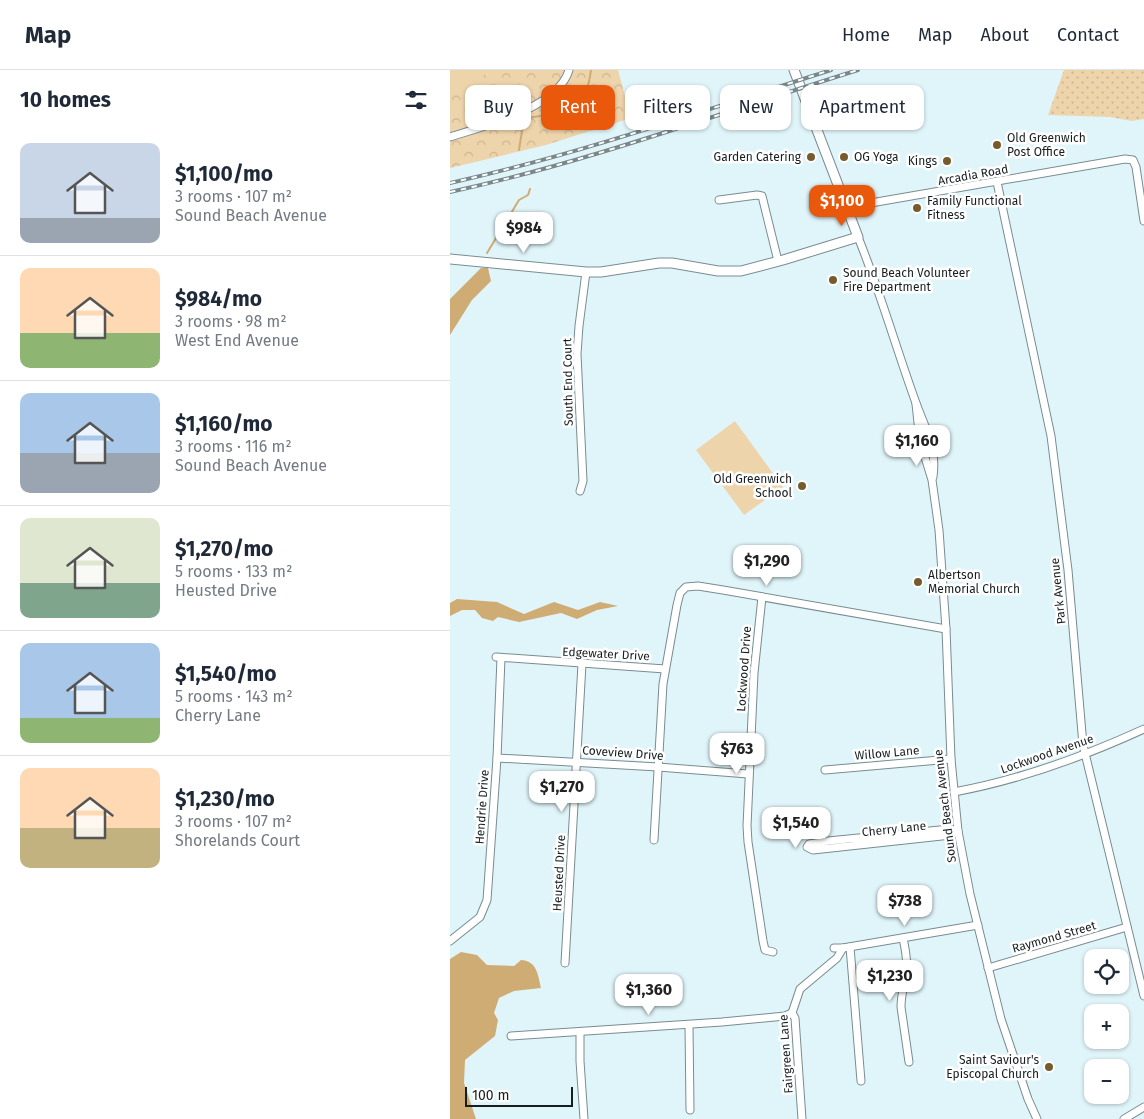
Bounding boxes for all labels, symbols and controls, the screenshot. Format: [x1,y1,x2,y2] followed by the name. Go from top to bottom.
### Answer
[25,21,71,49] text: Map
[842,24,890,46] text: Home
[918,24,952,46] text: Map
[980,24,1029,46] text: About
[1057,24,1119,46] text: Contact
[465,85,531,130] chip: Buy
[541,85,615,130] chip: Rent
[625,85,710,130] chip: Filters
[720,85,791,130] chip: New
[801,85,924,130] chip: Apartment
[402,86,430,114] icon: filters
[20,87,111,113] text: 10 homes
[1007,131,1086,159] place label: Old Greenwich Post Office
[991,139,1003,151] marker: Old Greenwich Post Office
[714,150,802,164] place label: Garden Catering
[854,150,899,164] place label: OG Yoga
[805,151,817,163] marker: Garden Catering
[838,151,850,163] marker: OG Yoga
[908,154,937,168] place label: Kings
[941,155,953,167] marker: Kings
[175,161,273,187] text: $1,100/mo
[937,162,1009,188] street label: Arcadia Road
[60,163,120,223] icon: home
[801,184,883,227] pin: $1,100
[175,187,292,206] text: 3 rooms · 107 m²
[820,191,864,210] text: $1,100
[927,194,1022,222] place label: Family Functional Fitness
[911,202,923,214] marker: Family Functional Fitness
[175,206,327,225] text: Sound Beach Avenue
[494,212,554,254] pin: $984
[506,218,542,237] text: $984
[843,266,970,294] place label: Sound Beach Volunteer Fire Department
[827,274,839,286] marker: Sound Beach Volunteer Fire Department
[175,286,262,312] text: $984/mo
[60,288,120,348] icon: home
[175,312,287,331] text: 3 rooms · 98 m²
[175,331,299,350] text: West End Avenue
[560,337,576,426] street label: South End Court
[175,411,273,437] text: $1,160/mo
[60,413,120,473] icon: home
[876,424,958,467] pin: $1,160
[895,431,939,450] text: $1,160
[175,437,292,456] text: 3 rooms · 116 m²
[175,456,327,475] text: Sound Beach Avenue
[713,472,792,500] place label: Old Greenwich School
[796,480,808,492] marker: Old Greenwich School
[175,536,273,562] text: $1,270/mo
[60,538,120,598] icon: home
[726,544,808,587] pin: $1,290
[744,551,790,570] text: $1,290
[1048,557,1068,625] street label: Park Avenue
[175,562,292,581] text: 5 rooms · 133 m²
[928,568,1020,596] place label: Albertson Memorial Church
[912,576,924,588] marker: Albertson Memorial Church
[175,581,277,600] text: Heusted Drive
[734,626,754,712] street label: Lockwood Drive
[562,645,650,663] street label: Edgewater Drive
[175,661,276,687] text: $1,540/mo
[60,663,120,723] icon: home
[175,687,293,706] text: 5 rooms · 143 m²
[175,706,261,725] text: Cherry Lane
[707,732,767,775] pin: $763
[999,732,1095,776] street label: Lockwood Avenue
[721,739,753,758] text: $763
[582,743,664,763] street label: Coveview Drive
[854,743,920,763] street label: Willow Lane
[931,749,959,863] street label: Sound Beach Avenue
[472,769,492,845] street label: Hendrie Drive
[521,770,603,813] pin: $1,270
[540,777,584,796] text: $1,270
[175,786,275,812] text: $1,230/mo
[60,788,120,848] icon: home
[755,806,837,849] pin: $1,540
[175,812,292,831] text: 3 rooms · 107 m²
[773,813,819,832] text: $1,540
[861,819,927,839] street label: Cherry Lane
[175,831,300,850] text: Shorelands Court
[550,834,568,912] street label: Heusted Drive
[875,884,935,927] pin: $738
[888,891,922,910] text: $738
[1010,918,1098,956] street label: Raymond Street
[1084,949,1129,1104] map controls
[1084,949,1129,994] button: locate
[849,960,931,1002] pin: $1,230
[867,966,913,985] text: $1,230
[608,974,690,1016] pin: $1,360
[626,980,672,999] text: $1,360
[1084,1004,1129,1049] button: +
[776,1014,796,1094] street label: Fairgreen Lane
[946,1053,1039,1081] place label: Saint Saviour's Episcopal Church
[1084,1059,1129,1104] button: −
[1043,1061,1055,1073] marker: Saint Saviour's Episcopal Church
[465,1084,572,1107] scale bar
[472,1087,509,1104] text: 100 m

